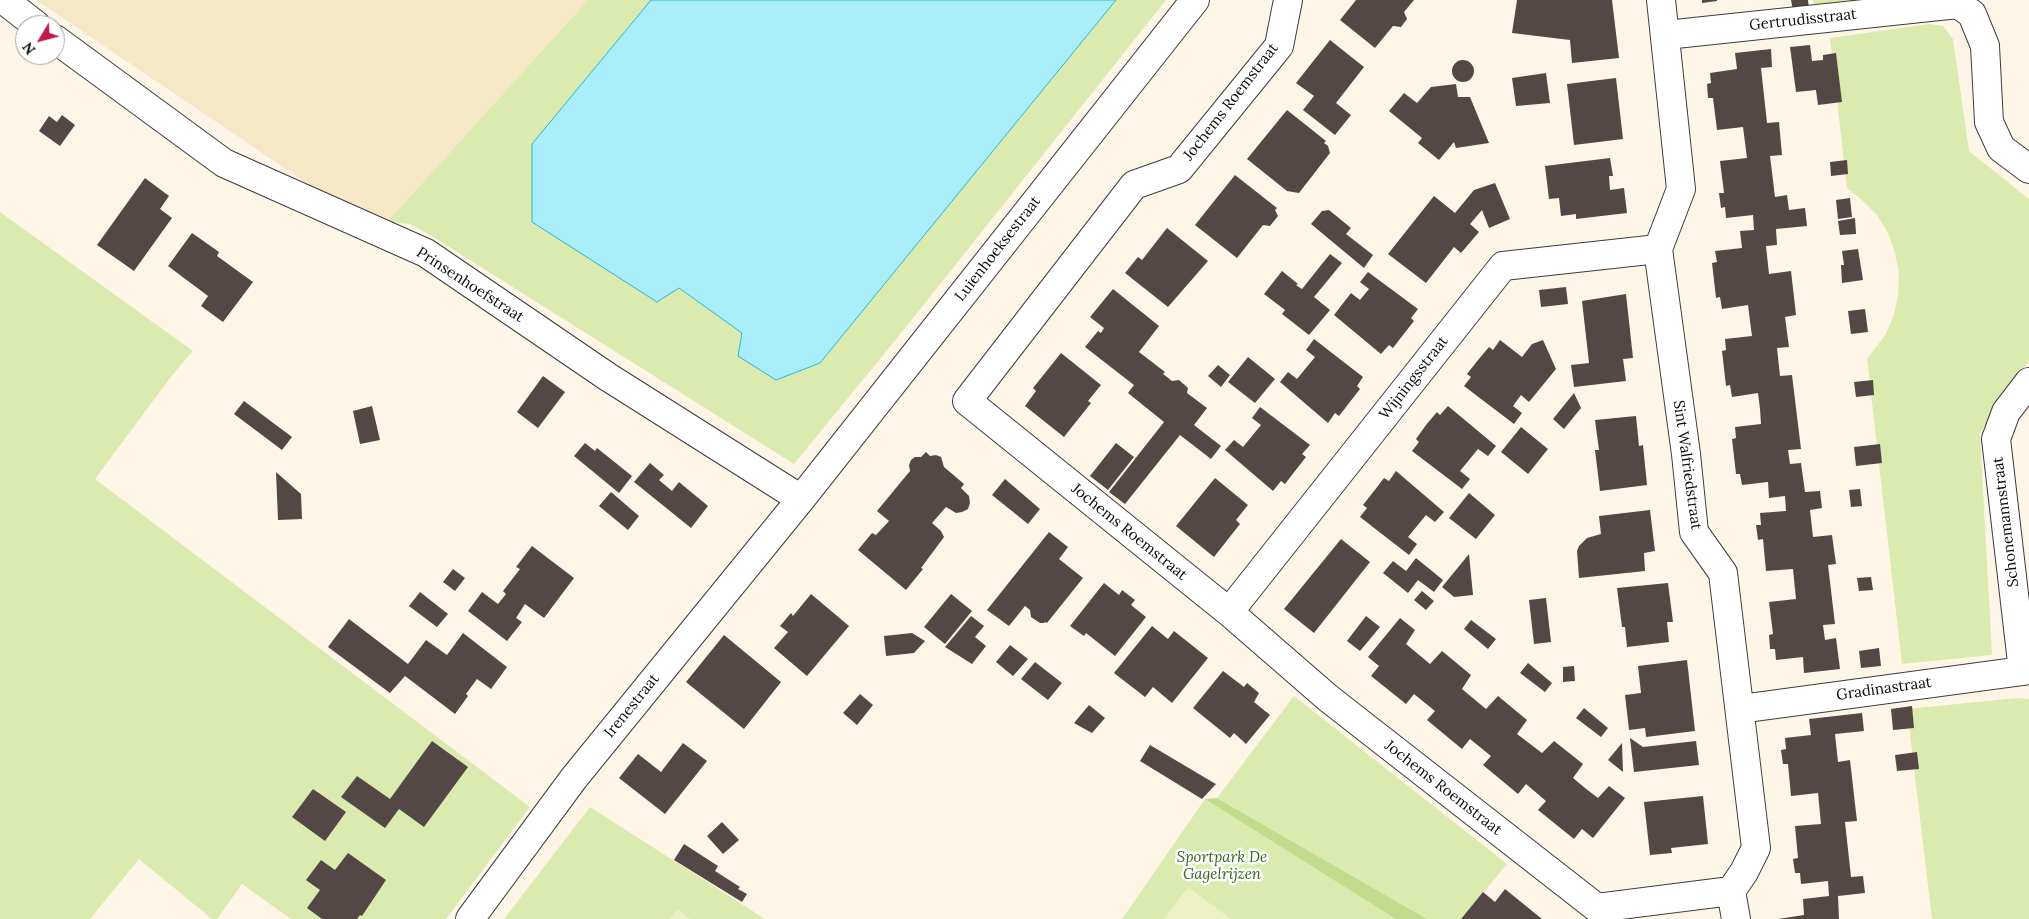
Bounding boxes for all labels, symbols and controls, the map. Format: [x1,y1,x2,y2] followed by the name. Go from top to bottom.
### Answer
[1748,5,1858,35] street label: Gertrudisstraat
[15,15,65,65] north arrow
[18,39,39,58] text: N
[1180,40,1282,164] street label: Jochems Roemstraat
[951,193,1045,305] street label: Luienhoeksestraat
[413,244,527,326] street label: Prinsenhoefstraat
[1376,333,1452,423] street label: Wijningsstraat
[1669,399,1705,531] street label: Sint Walfriedstraat
[1989,456,2023,588] street label: Schonemannstraat
[1068,480,1190,584] street label: Jochems Roemstraat
[601,670,663,742] street label: Irenestraat
[1835,673,1933,705] street label: Gradinastraat
[1381,737,1505,839] street label: Jochems Roemstraat
[1177,849,1267,884] park label: Sportpark De Gagelrijzen

